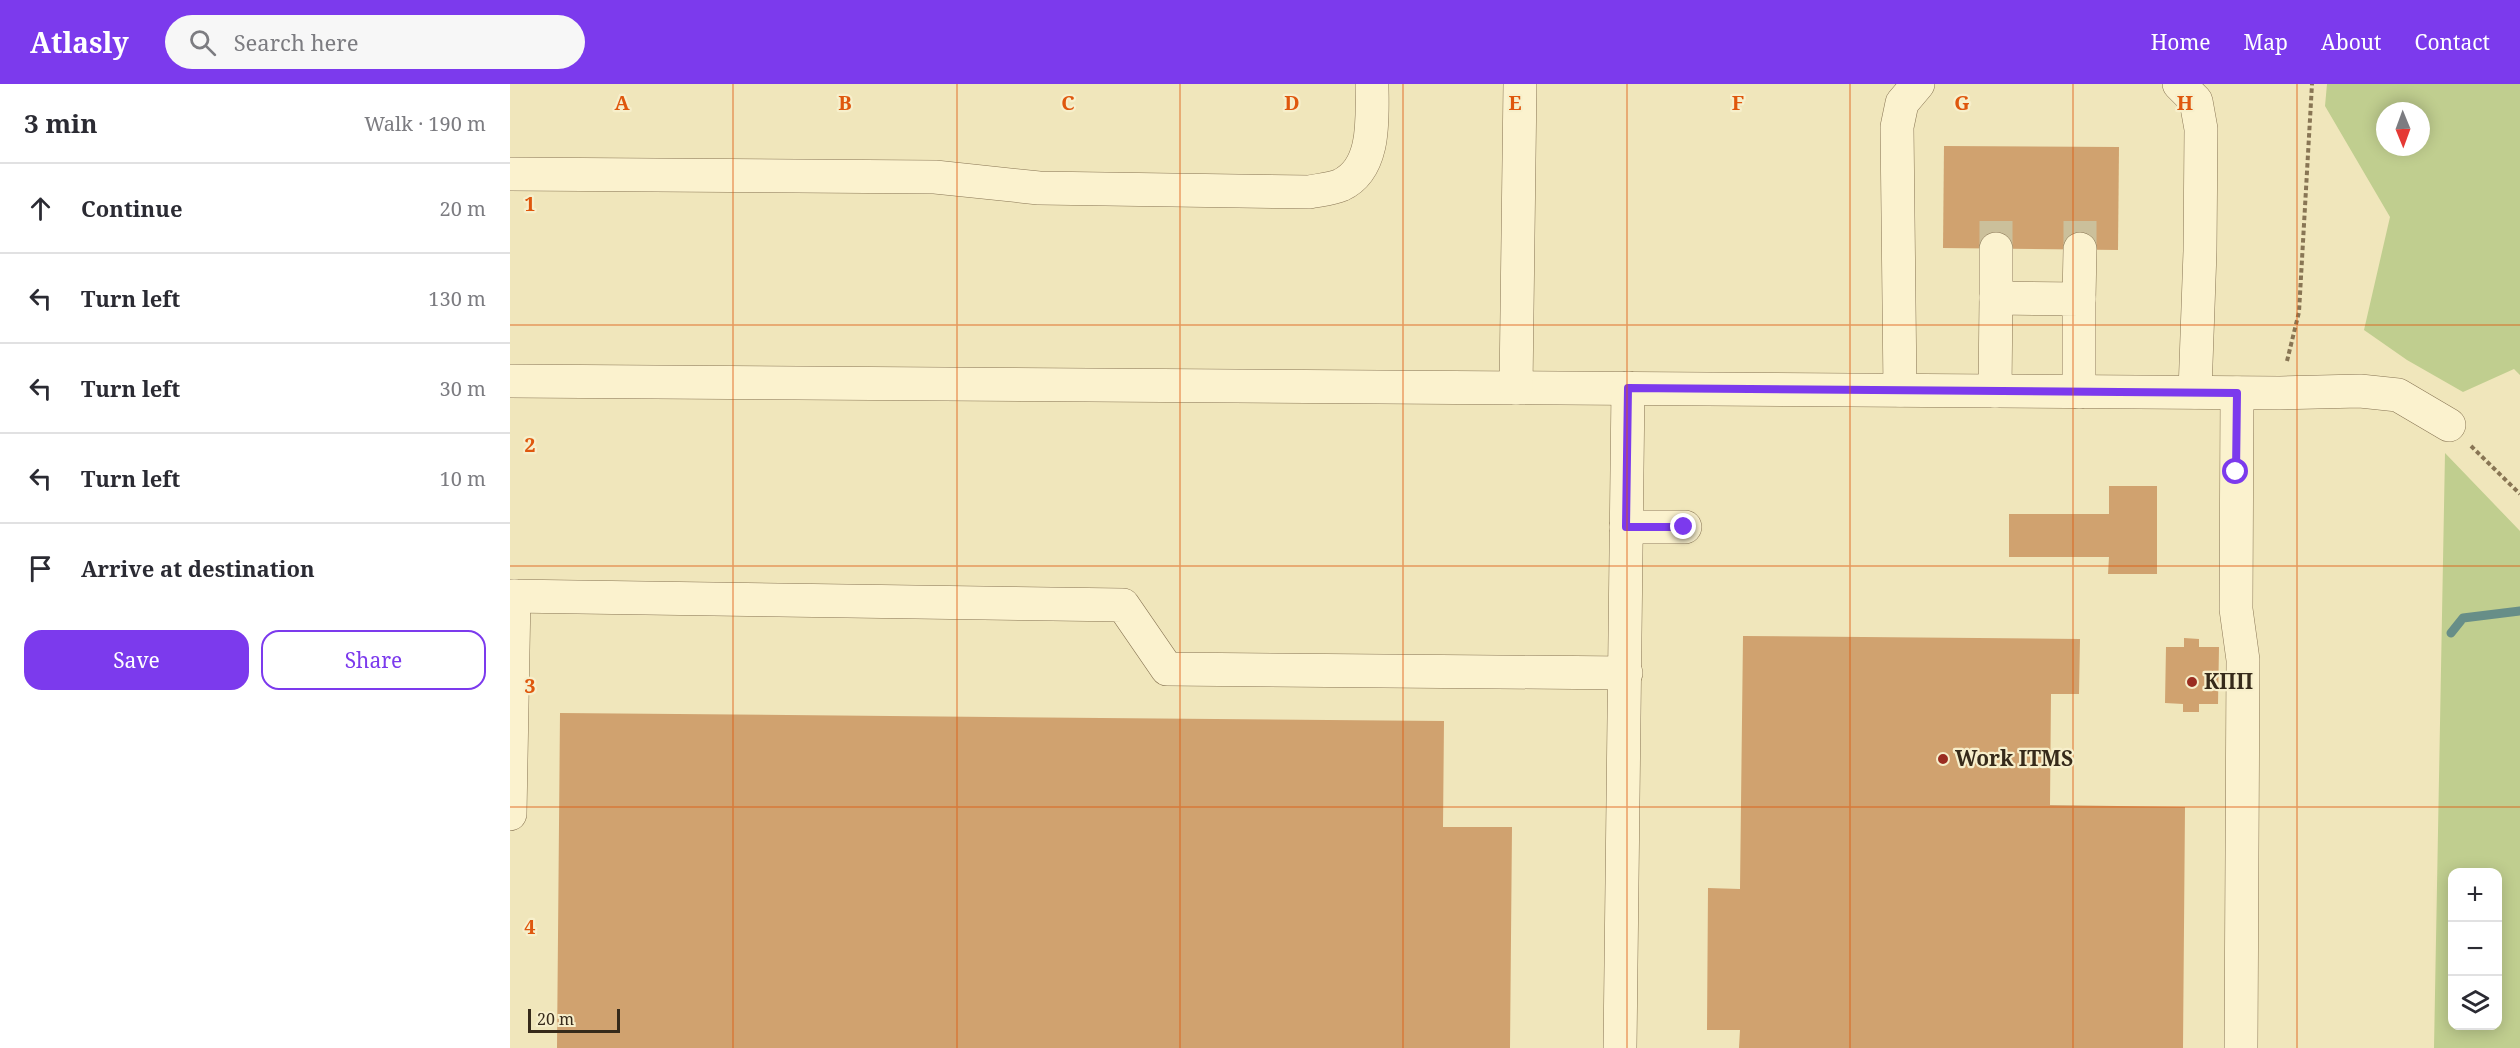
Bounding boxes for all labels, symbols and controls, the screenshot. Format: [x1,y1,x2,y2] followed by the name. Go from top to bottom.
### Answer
[165,15,585,69] search box
[30,23,129,61] text: Atlasly
[186,26,219,59] icon: search
[234,27,359,57] text: Search here
[2151,28,2211,56] text: Home
[2244,28,2288,56] text: Map
[2321,28,2382,56] text: About
[2415,28,2490,56] text: Contact
[614,89,630,116] text: A
[838,89,852,116] text: B
[1061,89,1075,116] text: C
[1284,89,1300,116] text: D
[1508,89,1522,116] text: E
[1732,89,1744,116] text: F
[1954,89,1970,116] text: G
[2177,89,2193,116] text: H
[2376,102,2430,156] north arrow
[24,105,98,141] text: 3 min
[364,110,486,137] text: Walk · 190 m
[524,190,536,217] text: 1
[24,192,57,225] icon: ahead
[81,193,183,223] text: Continue
[440,195,486,222] text: 20 m
[24,282,57,315] icon: left
[81,283,180,313] text: Turn left
[428,285,486,312] text: 130 m
[24,372,57,405] icon: left
[81,373,180,403] text: Turn left
[440,375,486,402] text: 30 m
[524,431,536,458] text: 2
[2222,458,2248,484] route start
[24,462,57,495] icon: left
[81,463,180,493] text: Turn left
[440,465,486,492] text: 10 m
[1670,513,1696,539] route end
[24,552,57,585] icon: arrive
[81,553,315,583] text: Arrive at destination
[24,630,249,690] button: Save
[261,630,486,690] button: Share
[2204,667,2253,695] place label: КПП
[524,672,536,699] text: 3
[2185,675,2199,689] marker: КПП
[1955,744,2073,772] place label: Work ITMS
[1936,752,1950,766] marker: Work ITMS
[2448,868,2502,1030] map controls
[2448,868,2502,922] button: +
[524,913,536,940] text: 4
[2448,922,2502,976] button: −
[2448,976,2502,1030] button: layers
[528,1006,620,1034] scale bar
[537,1008,574,1030] text: 20 m

